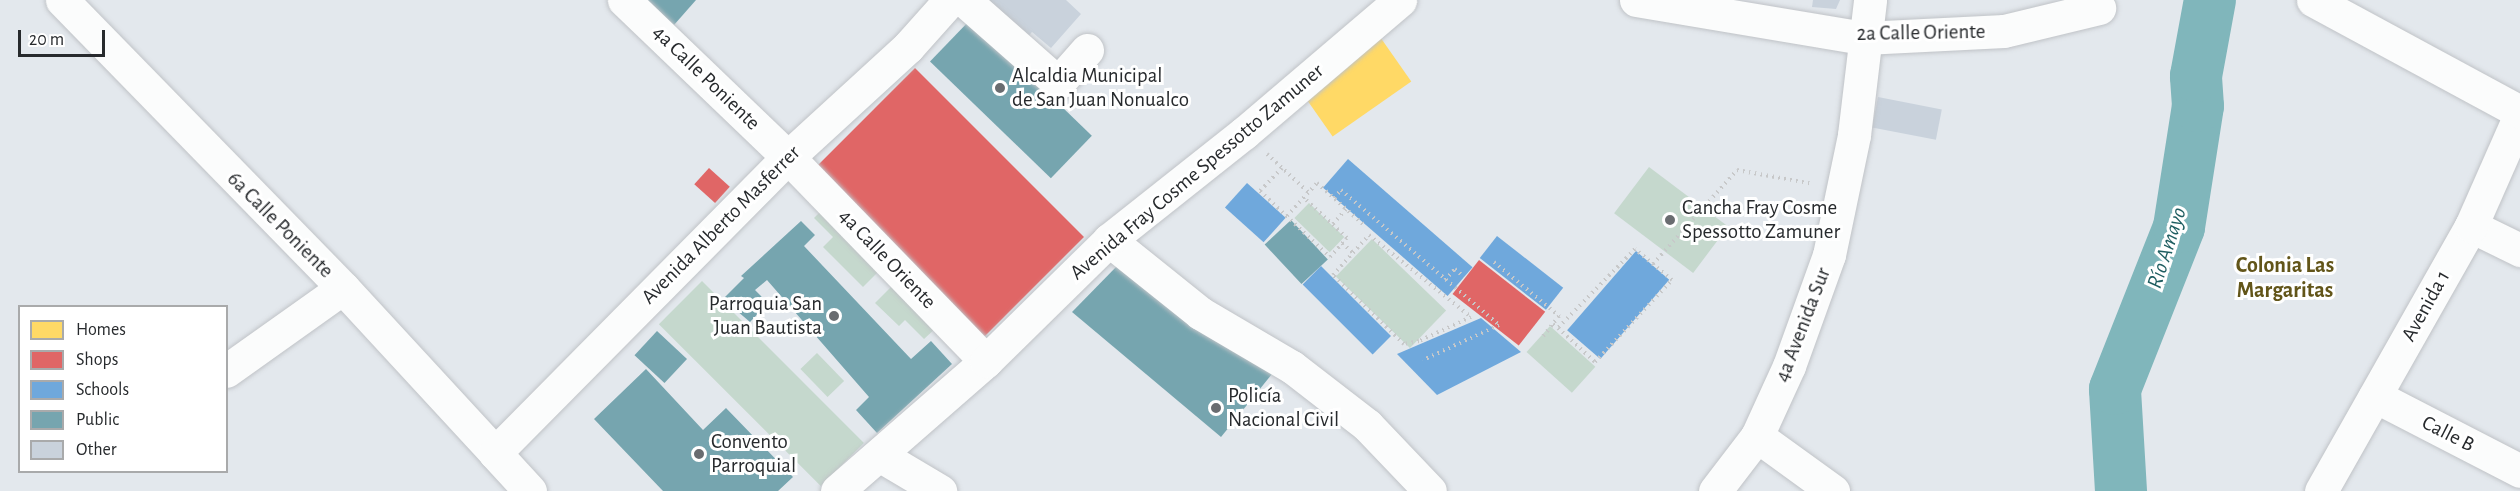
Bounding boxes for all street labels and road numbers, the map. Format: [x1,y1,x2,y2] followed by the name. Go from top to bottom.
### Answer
[1856,19,1986,47] street label: 2a Calle Oriente
[647,20,765,136] street label: 4a Calle Poniente
[1065,58,1329,286] street label: Avenida Fray Cosme Spessotto Zamuner
[636,140,806,310] street label: Avenida Alberto Masferrer
[222,167,338,283] street label: 6a Calle Poniente
[833,204,941,314] street label: 4a Calle Oriente
[1770,264,1836,386] street label: 4a Avenida Sur
[2396,266,2456,346] street label: Avenida 1
[2418,410,2478,458] street label: Calle B

